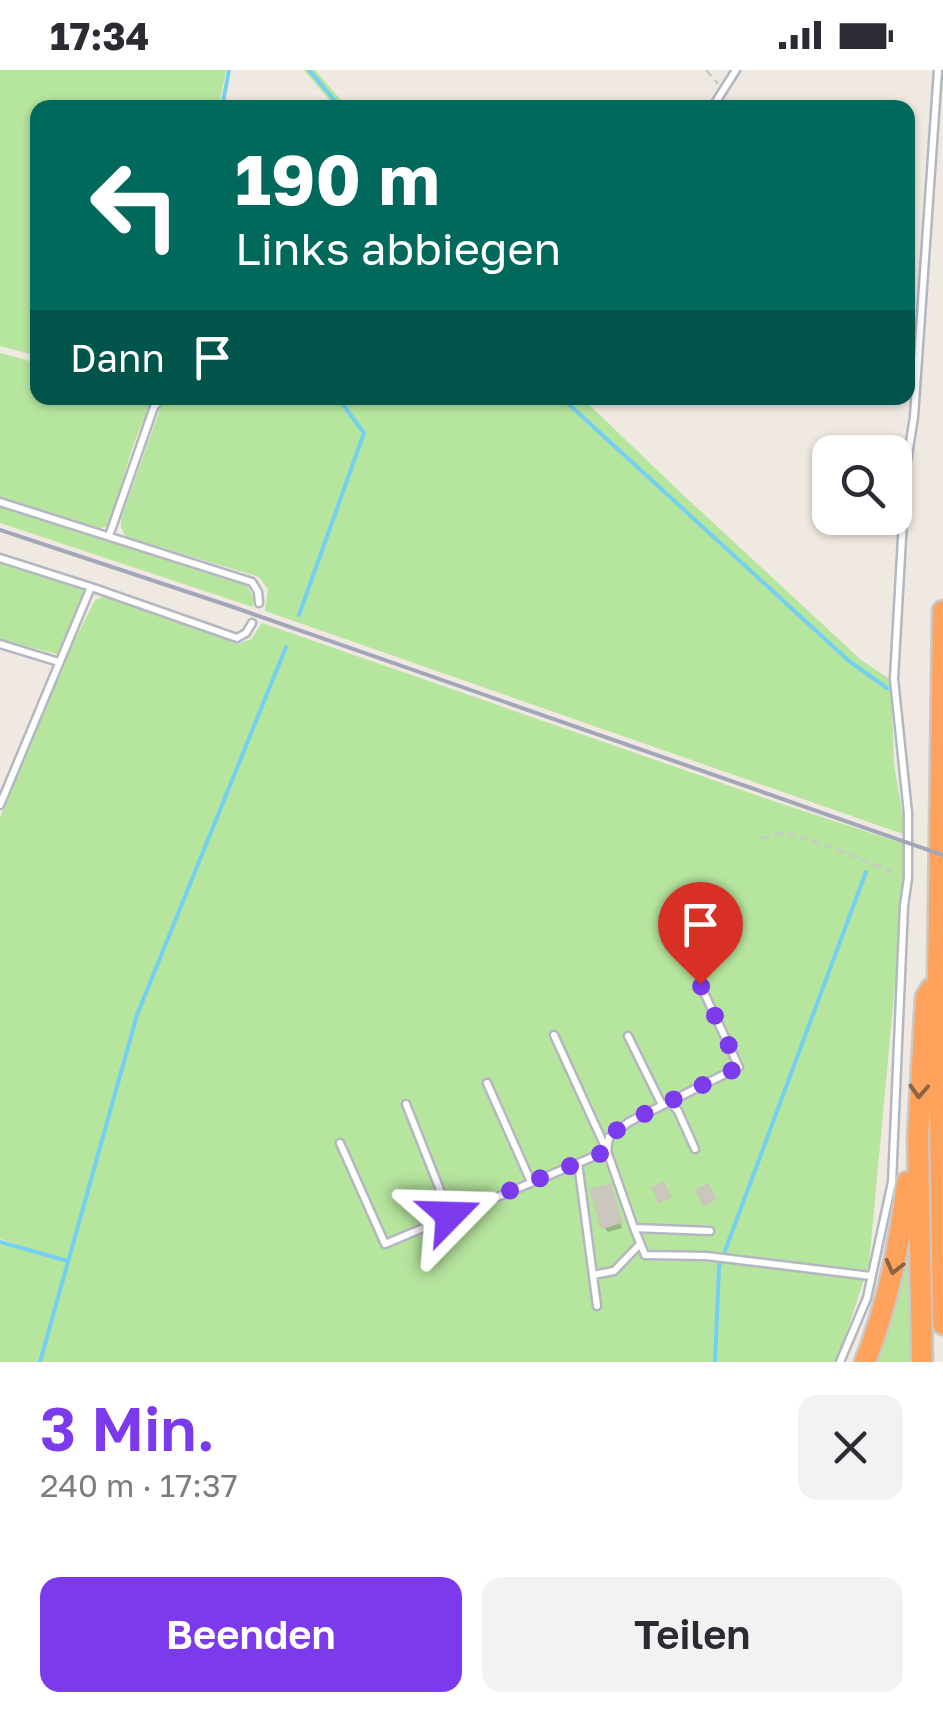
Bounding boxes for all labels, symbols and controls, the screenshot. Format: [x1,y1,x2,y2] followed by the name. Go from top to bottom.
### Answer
[50,13,149,58] text: 17:34
[235,136,440,220] text: 190 m
[70,140,200,270] icon: left
[235,221,561,275] text: Links abbiegen
[185,330,240,385] icon: arrive
[70,335,165,380] text: Dann
[812,435,912,535] map controls
[812,435,912,535] button: search
[658,882,743,985] pin
[673,897,728,952] icon: arrive
[909,1084,930,1100] one-way arrow
[398,1163,502,1267] position arrow
[885,1258,906,1275] one-way arrow
[40,1392,215,1464] text: 3 Min.
[798,1395,903,1500] button: close
[40,1466,238,1504] text: 240 m · 17:37
[40,1577,462,1692] button: Beenden
[482,1577,903,1692] button: Teilen

